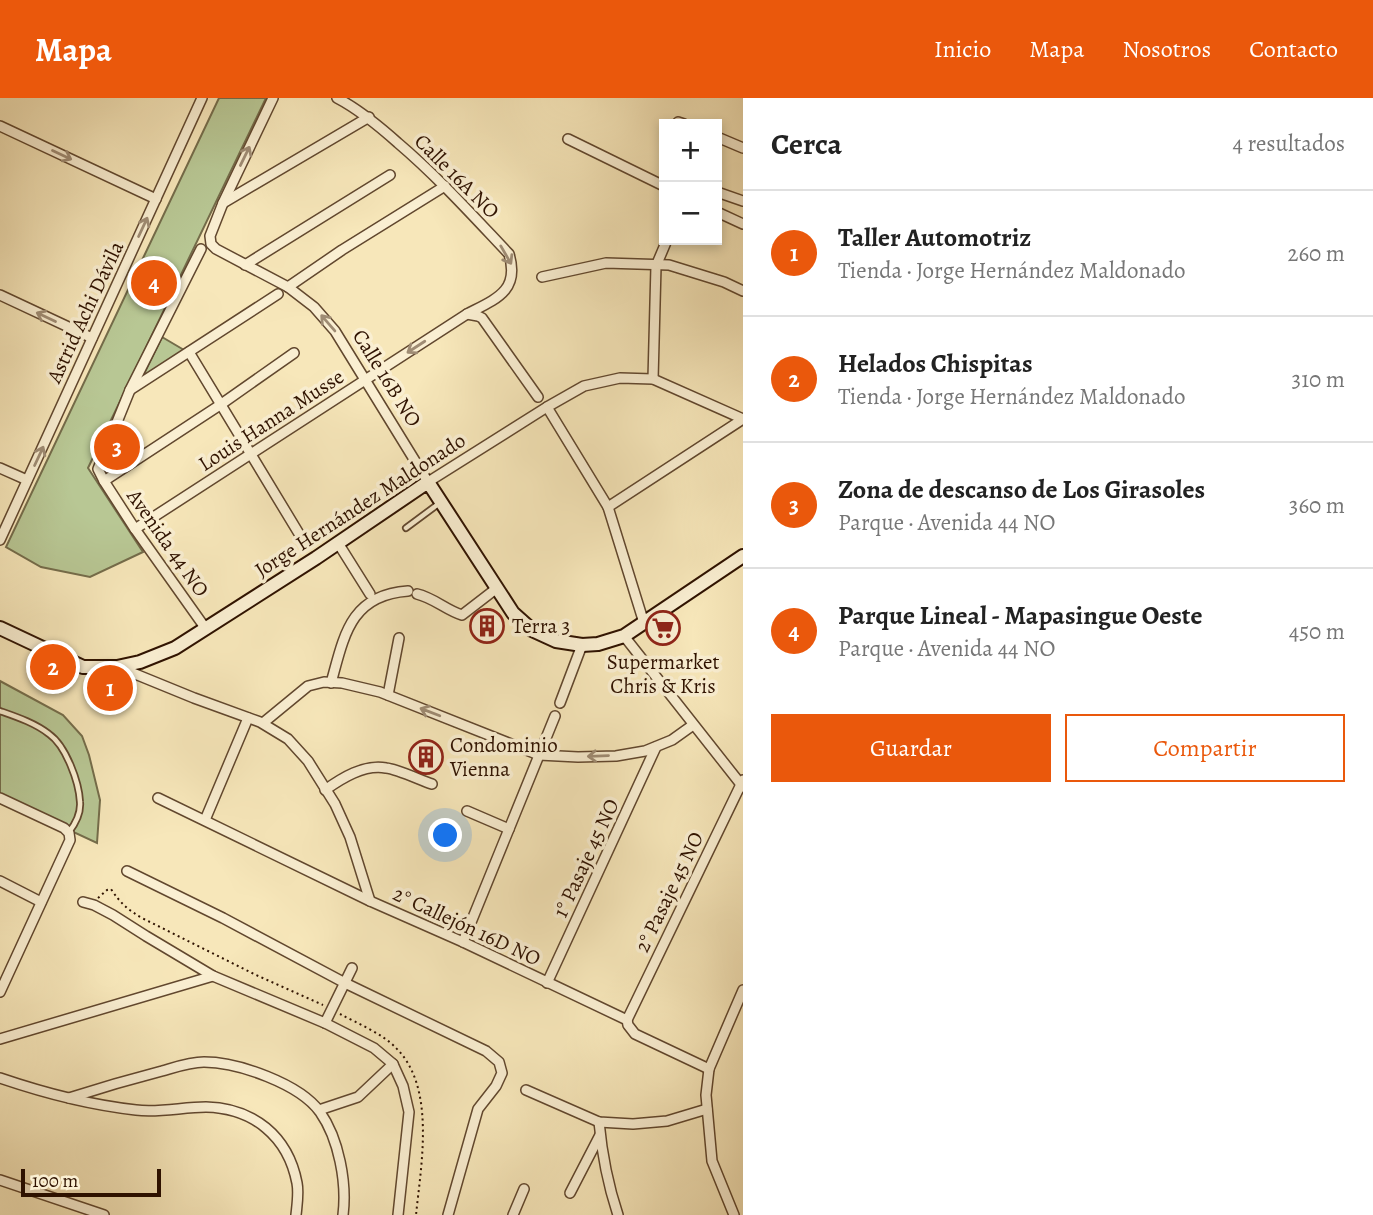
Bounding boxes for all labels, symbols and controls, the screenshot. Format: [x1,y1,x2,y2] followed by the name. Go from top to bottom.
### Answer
[35,27,112,72] text: Mapa
[934,33,991,65] text: Inicio
[1029,33,1084,65] text: Mapa
[1122,33,1211,65] text: Nosotros
[1249,33,1338,65] text: Contacto
[659,119,722,245] map controls
[659,119,722,182] button: +
[771,124,842,164] text: Cerca
[408,127,506,225] street label: Calle 16A NO
[1232,128,1345,159] text: 4 resultados
[239,146,252,167] one-way arrow
[51,149,72,162] one-way arrow
[659,182,722,245] button: −
[137,217,150,238] one-way arrow
[838,220,1031,255] text: Taller Automotriz
[39,236,130,388] street label: Astrid Achi Dávila
[790,238,798,269] text: 1
[1287,238,1345,269] text: 260 m
[499,244,513,264] one-way arrow
[838,255,1185,286] text: Tienda · Jorge Hernández Maldonado
[131,257,177,309] pin: 4
[36,309,57,323] one-way arrow
[320,314,336,332] one-way arrow
[346,324,428,432] street label: Calle 16B NO
[407,340,426,355] one-way arrow
[838,346,1033,381] text: Helados Chispitas
[193,362,349,478] street label: Louis Hanna Musse
[788,364,800,395] text: 2
[1292,364,1345,395] text: 310 m
[838,381,1185,412] text: Tienda · Jorge Hernández Maldonado
[94,421,140,473] pin: 3
[249,426,471,584] street label: Jorge Hernández Maldonado
[32,446,46,467] one-way arrow
[838,472,1205,507] text: Zona de descanso de Los Girasoles
[120,483,216,603] street label: Avenida 44 NO
[789,490,799,521] text: 3
[1289,490,1345,521] text: 360 m
[838,507,1056,538] text: Parque · Avenida 44 NO
[838,598,1202,633] text: Parque Lineal - Mapasingue Oeste
[468,607,506,645] building icon: Terra 3
[644,609,682,647] supermarket icon: Supermarket Chris & Kris
[512,612,570,640] place label: Terra 3
[789,616,799,647] text: 4
[1289,616,1345,647] text: 450 m
[838,633,1056,664] text: Parque · Avenida 44 NO
[30,641,76,693] pin: 2
[607,648,719,700] place label: Supermarket Chris & Kris
[87,662,133,714] pin: 1
[420,705,442,718] one-way arrow
[771,714,1051,782] button: Guardar
[1065,714,1345,782] button: Compartir
[449,731,558,783] place label: Condominio Vienna
[407,738,445,776] building icon: Condominio Vienna
[587,750,610,763] one-way arrow
[546,794,626,922] street label: 1° Pasaje 45 NO
[428,818,462,852] your location
[628,827,710,957] street label: 2° Pasaje 45 NO
[389,880,545,972] street label: 2° Callejón 16D NO
[21,1166,161,1198] scale bar
[32,1168,78,1194] text: 100 m

